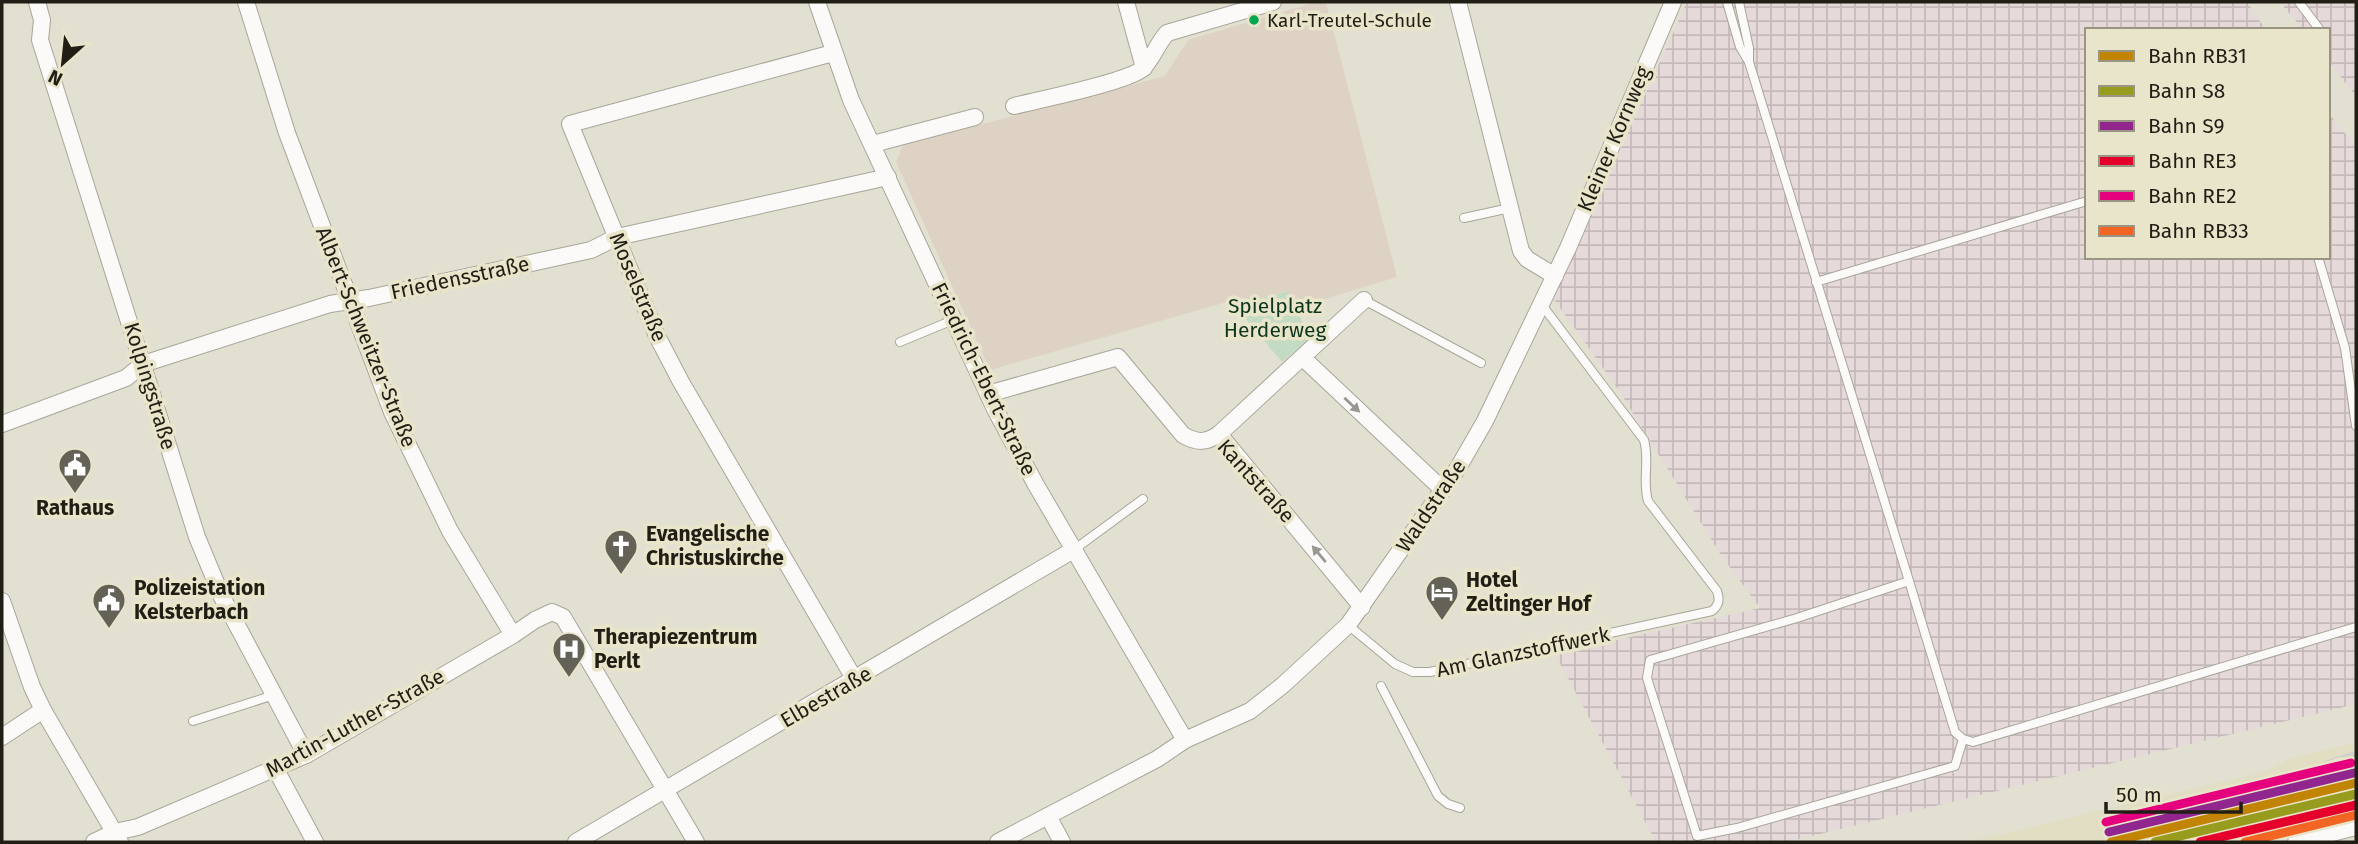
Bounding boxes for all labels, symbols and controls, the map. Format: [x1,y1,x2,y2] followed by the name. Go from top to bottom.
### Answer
[1267,9,1432,32] place label: Karl-Treutel-Schule
[1247,13,1261,27] marker: Karl-Treutel-Schule
[28,28,98,98] north arrow
[2085,28,2330,259] legend
[2148,43,2247,69] text: Bahn RB31
[1572,62,1656,216] street label: Kleiner Kornweg
[45,65,66,91] text: N
[2148,78,2225,104] text: Bahn S8
[2148,113,2224,139] text: Bahn S9
[2148,148,2237,174] text: Bahn RE3
[2148,183,2237,209] text: Bahn RE2
[2148,218,2249,244] text: Bahn RB33
[310,223,422,451] street label: Albert-Schweitzer-Straße
[603,228,673,346] street label: Moselstraße
[388,251,532,305] street label: Friedensstraße
[926,278,1042,480] street label: Friedrich-Ebert-Straße
[1224,293,1326,343] park label: Spielplatz Herderweg
[118,319,182,453] street label: Kolpingstraße
[1344,396,1361,413] one-way arrow
[1212,434,1300,528] street label: Kantstraße
[56,446,94,495] public building icon: Rathaus
[1390,455,1472,557] street label: Waldstraße
[36,495,114,521] place label: Rathaus
[646,521,784,571] place label: Evangelische Christuskirche
[602,527,640,576] church icon: Evangelische Christuskirche
[1311,545,1326,563] one-way arrow
[1466,567,1593,617] place label: Hotel Zeltinger Hof
[1423,573,1461,622] hotel icon: Hotel Zeltinger Hof
[134,575,265,625] place label: Polizeistation Kelsterbach
[90,581,128,630] public building icon: Polizeistation Kelsterbach
[1434,621,1612,683] street label: Am Glanzstoffwerk
[594,624,758,674] place label: Therapiezentrum Perlt
[550,630,588,679] hospital icon: Therapiezentrum Perlt
[776,660,876,734] street label: Elbestraße
[261,663,449,783] street label: Martin-Luther-Straße
[2106,770,2241,814] scale bar
[2116,782,2162,808] text: 50 m

